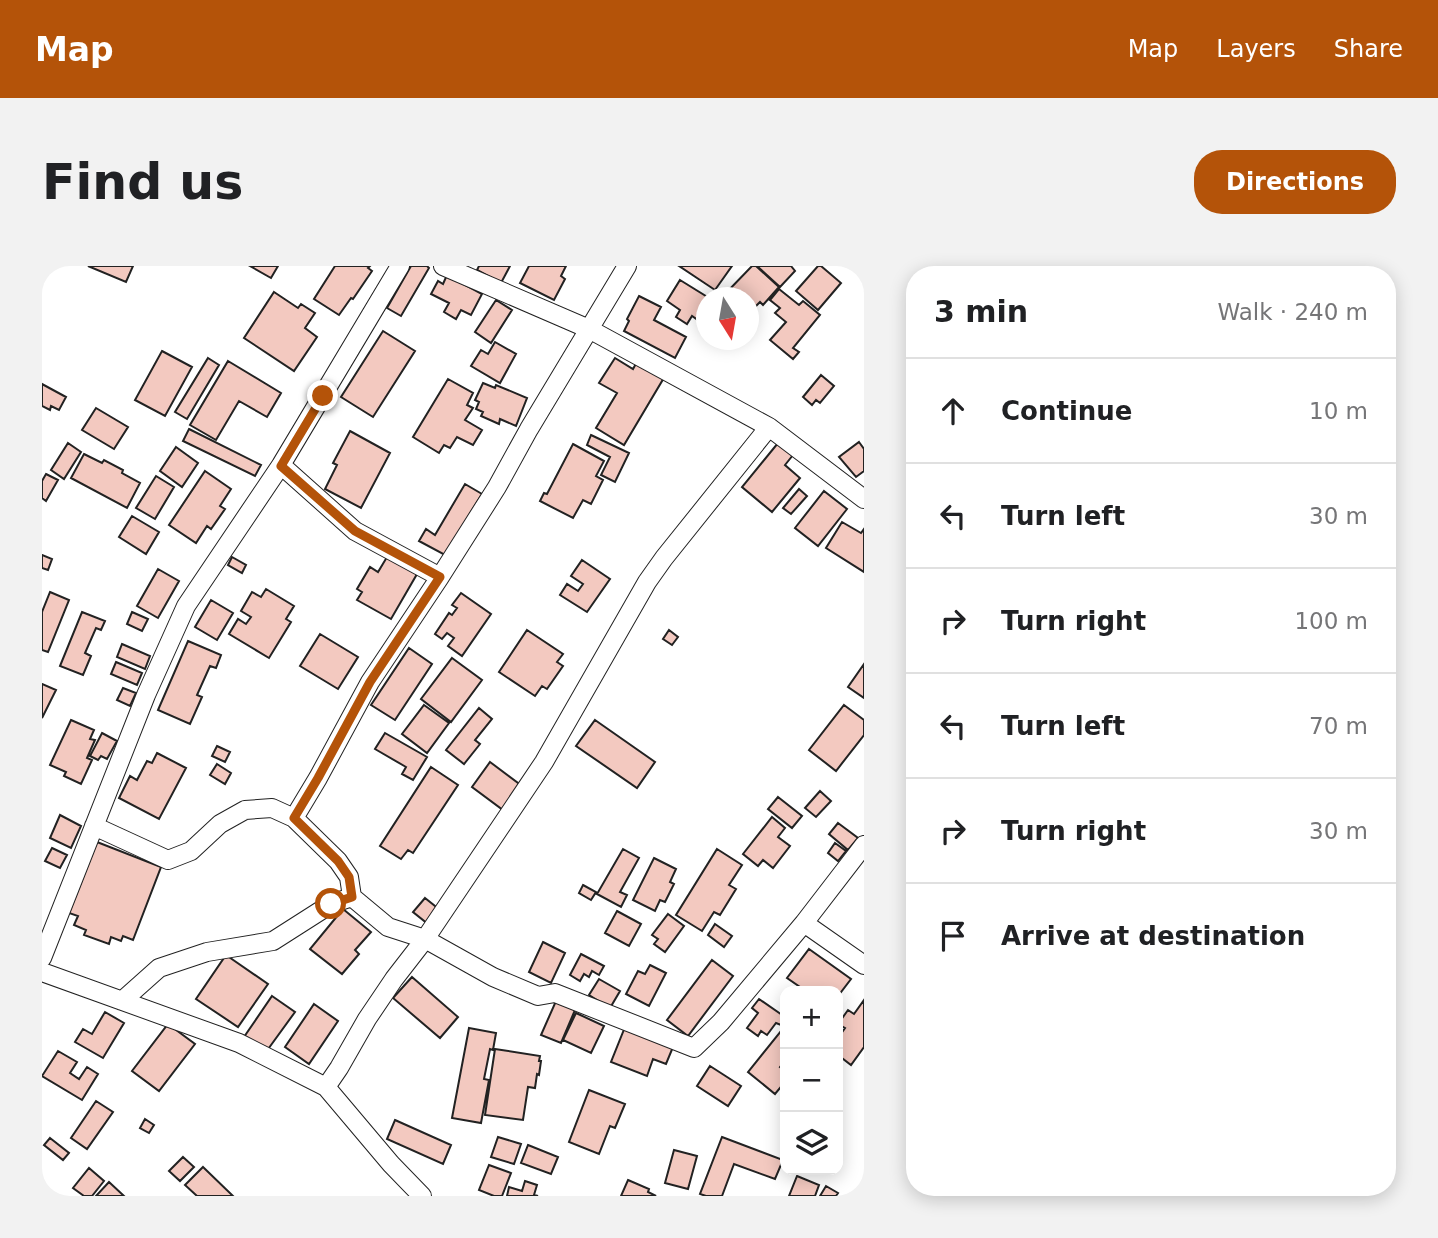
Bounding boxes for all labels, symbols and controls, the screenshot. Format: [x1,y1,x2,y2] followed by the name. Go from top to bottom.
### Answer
[35,30,114,69] text: Map
[1128,35,1178,63] text: Map
[1216,35,1296,63] text: Layers
[1334,35,1403,63] text: Share
[1194,150,1396,214] button: Directions
[42,154,243,211] text: Find us
[696,287,759,350] north arrow
[934,294,1028,329] text: 3 min
[1217,299,1368,325] text: Walk · 240 m
[307,380,338,411] route end
[934,392,972,430] icon: ahead
[1001,396,1132,426] text: Continue
[1309,398,1368,424] text: 10 m
[934,497,972,535] icon: left
[1001,501,1125,531] text: Turn left
[1309,503,1368,529] text: 30 m
[934,602,972,640] icon: right
[1001,606,1146,636] text: Turn right
[1294,608,1368,634] text: 100 m
[934,707,972,745] icon: left
[1001,711,1125,741] text: Turn left
[1309,713,1368,739] text: 70 m
[934,812,972,850] icon: right
[1001,816,1146,846] text: Turn right
[1309,818,1368,844] text: 30 m
[315,888,346,919] route start
[934,917,972,955] icon: arrive
[1001,921,1305,951] text: Arrive at destination
[780,986,843,1175] map controls
[780,986,843,1049] button: +
[780,1049,843,1112] button: −
[780,1112,843,1175] button: layers

